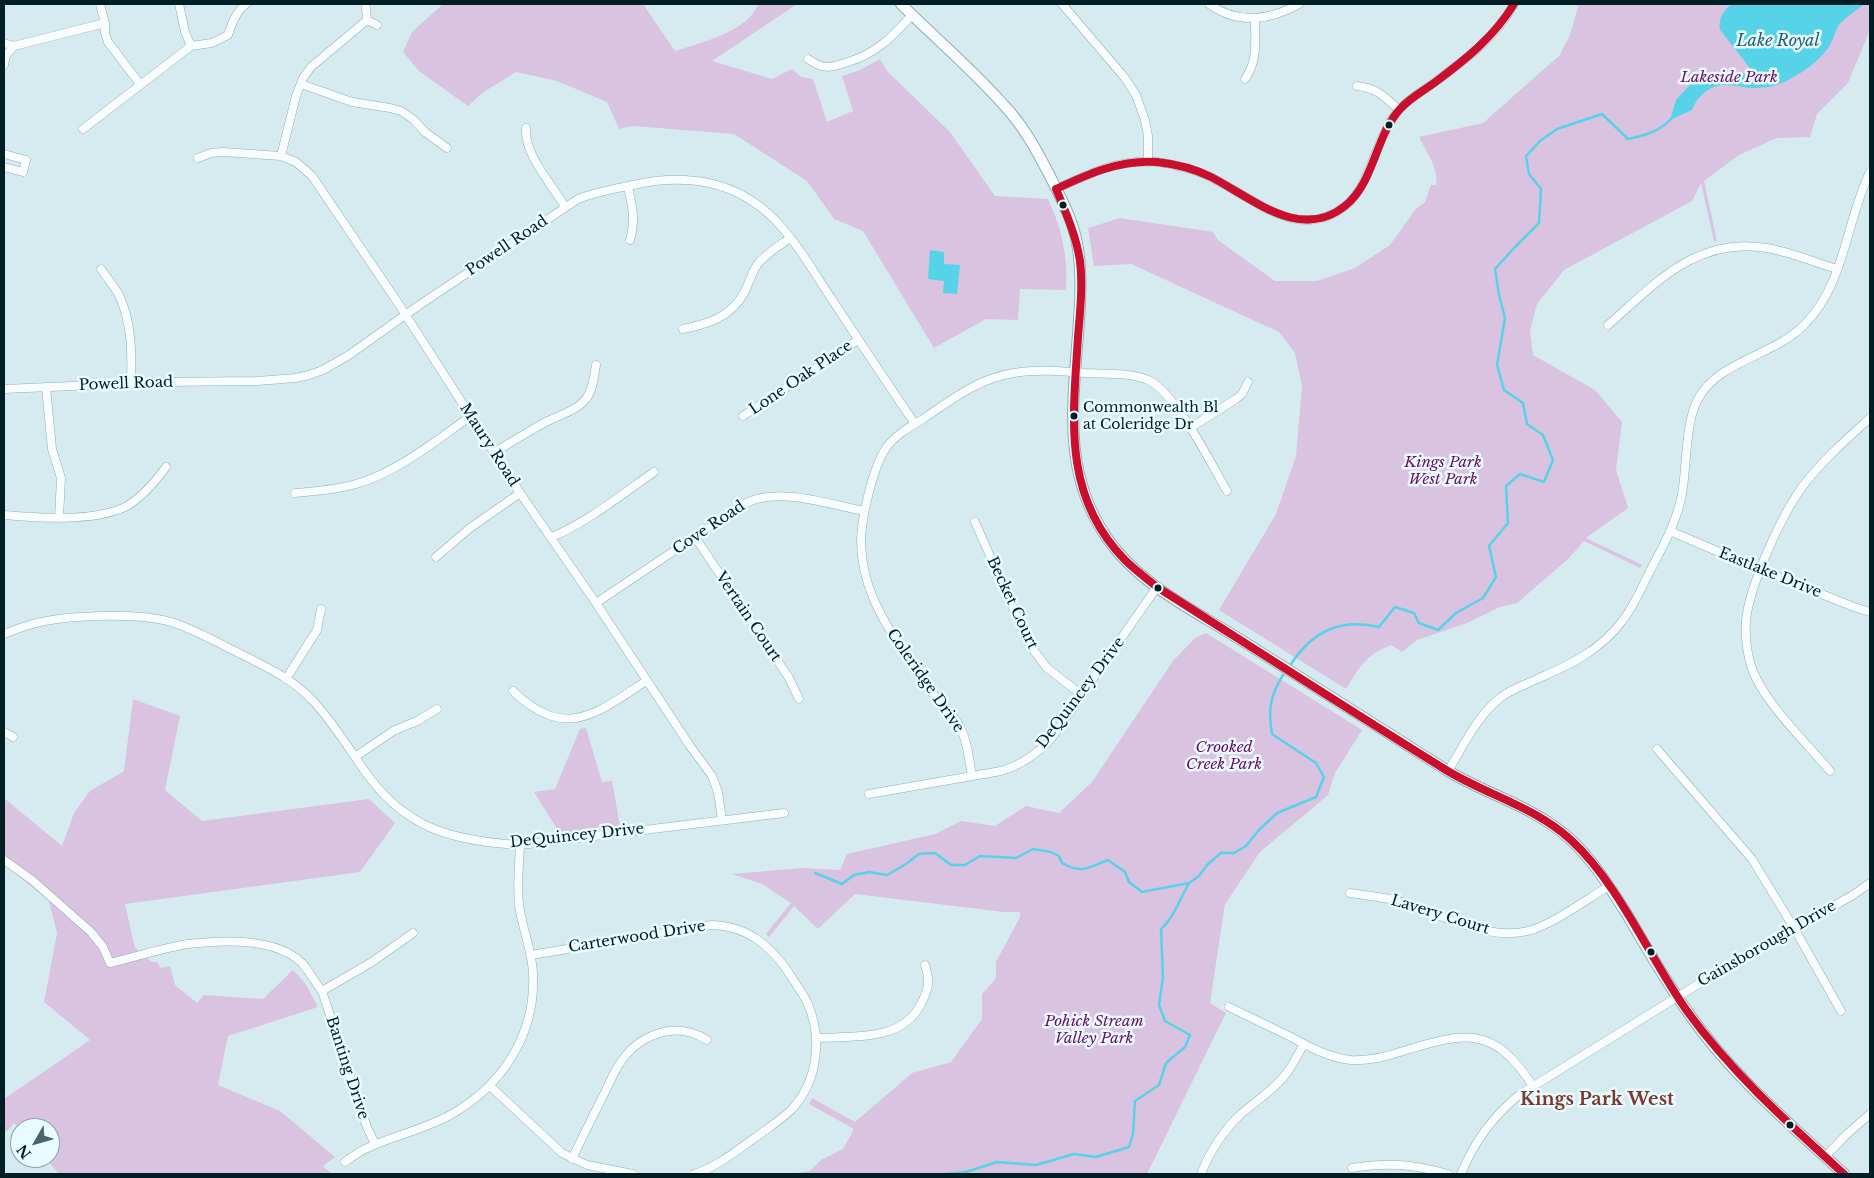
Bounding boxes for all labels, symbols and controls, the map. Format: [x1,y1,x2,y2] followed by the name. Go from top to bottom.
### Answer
[1737,31,1819,51] water label: Lake Royal
[1680,69,1778,87] park label: Lakeside Park
[1384,120,1394,130] unlabelled marker
[1058,200,1068,210] unlabelled marker
[463,212,551,280] street label: Powell Road
[746,337,856,419] street label: Lone Oak Place
[78,373,174,395] street label: Powell Road
[455,400,523,490] street label: Maury Road
[1083,400,1218,432] place label: Commonwealth Bl at Coleridge Dr
[1069,411,1079,421] marker: Commonwealth Bl at Coleridge Dr
[1404,454,1482,489] park label: Kings Park West Park
[669,497,749,559] street label: Cove Road
[1716,544,1824,602] street label: Eastlake Drive
[983,554,1041,652] street label: Becket Court
[711,569,785,665] street label: Vertain Court
[1153,583,1163,593] unlabelled marker
[883,626,967,736] street label: Coleridge Drive
[1033,634,1129,752] street label: DeQuincey Drive
[1186,739,1262,774] park label: Crooked Creek Park
[509,820,645,852] street label: DeQuincey Drive
[1389,891,1491,939] street label: Lavery Court
[1695,897,1839,991] street label: Gainsborough Drive
[567,917,707,957] street label: Carterwood Drive
[1646,947,1656,957] unlabelled marker
[1044,1013,1144,1048] park label: Pohick Stream Valley Park
[322,1014,372,1122] street label: Banting Drive
[1520,1089,1674,1111] district label: Kings Park West
[10,1118,60,1168] north arrow
[1785,1120,1795,1130] unlabelled marker
[13,1141,35,1162] text: N

